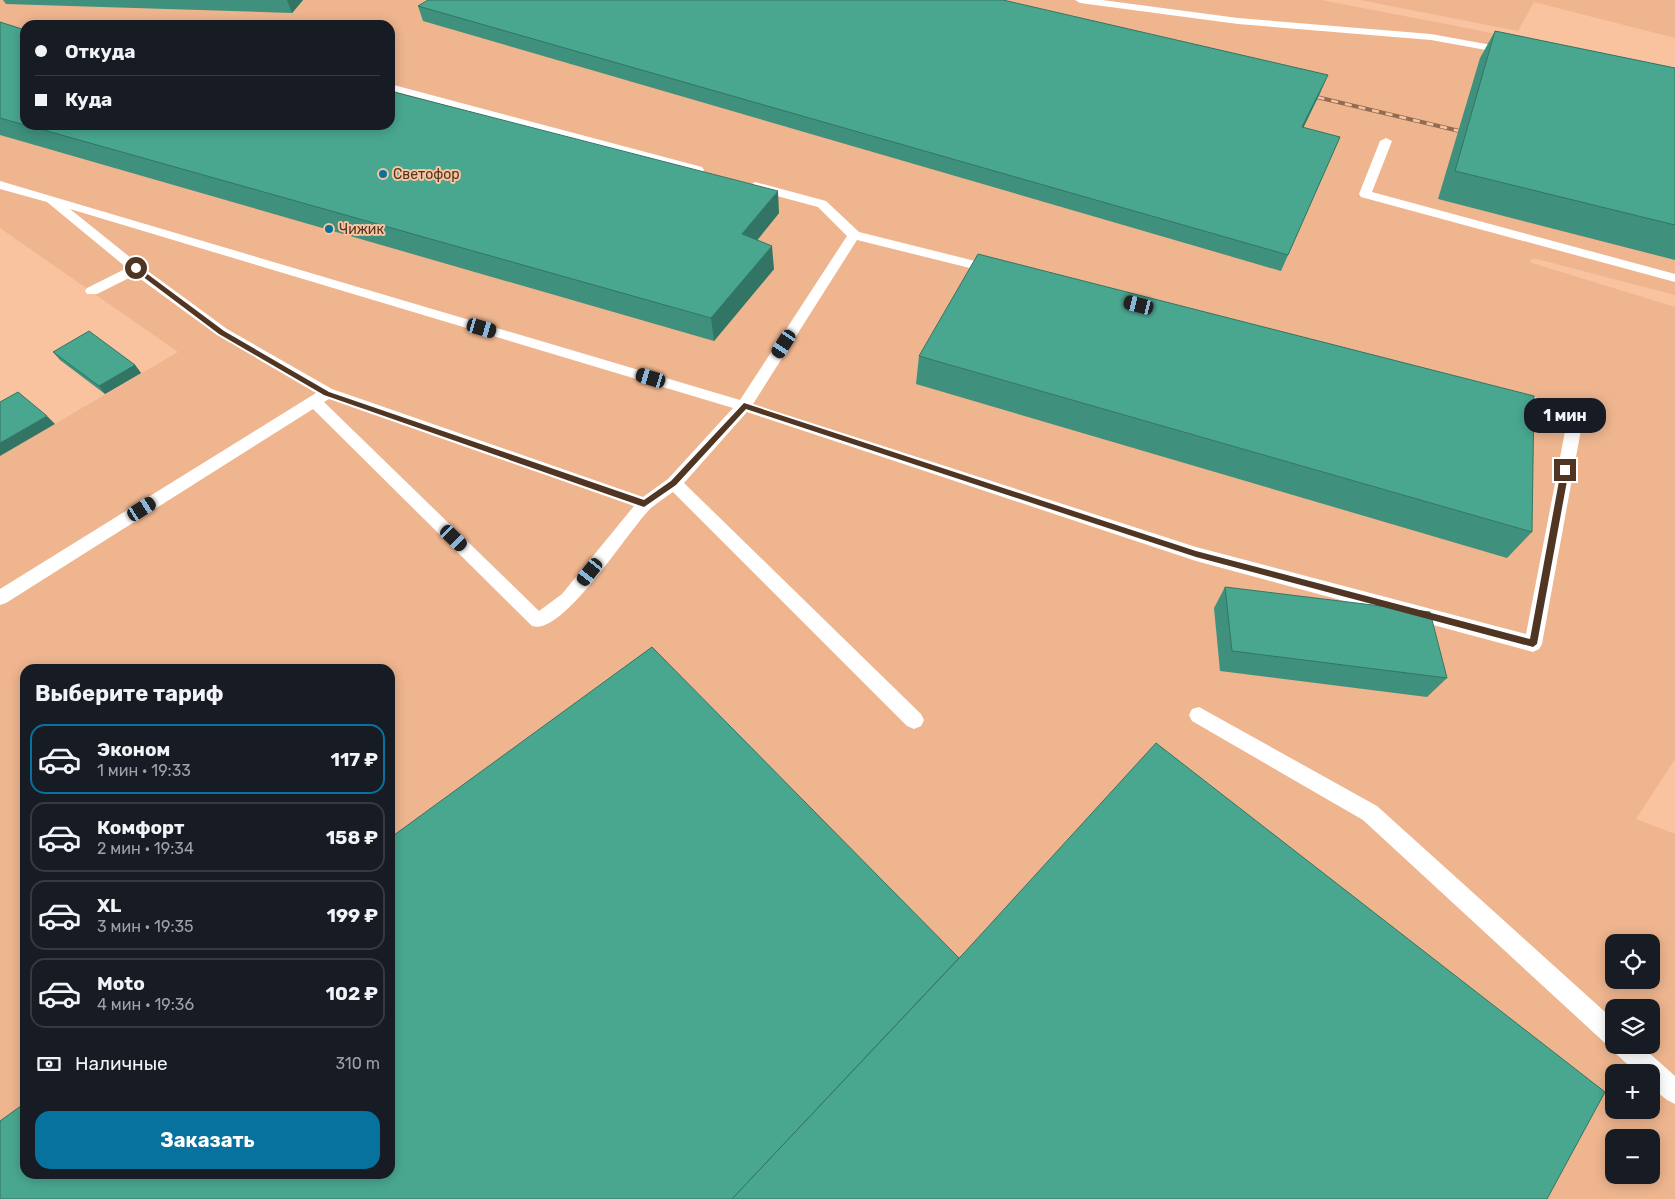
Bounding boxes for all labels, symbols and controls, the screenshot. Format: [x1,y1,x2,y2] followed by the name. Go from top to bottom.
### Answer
[65,40,135,63] text: Откуда
[65,88,112,111] text: Куда
[393,166,460,183] place label: Светофор
[377,168,389,180] marker: Светофор
[339,221,384,238] place label: Чижик
[323,223,335,235] marker: Чижик
[125,257,147,279] route start
[1122,294,1155,316] car
[465,317,498,339] car
[769,327,798,361] car
[634,366,667,390] car
[1524,398,1606,432] callout: 1 мин
[1543,406,1587,425] text: 1 мин
[1554,459,1576,481] route end
[125,495,158,523] car
[437,522,470,554] car
[574,556,605,588] car
[35,680,224,707] text: Выберите тариф
[37,737,82,782] icon: car
[97,738,170,761] text: Эконом
[330,748,378,771] text: 117 ₽
[97,761,191,780] text: 1 мин · 19:33
[37,815,82,860] icon: car
[97,816,184,839] text: Комфорт
[326,826,378,849] text: 158 ₽
[97,839,194,858] text: 2 мин · 19:34
[37,893,82,938] icon: car
[97,894,121,917] text: XL
[326,904,378,927] text: 199 ₽
[97,917,194,936] text: 3 мин · 19:35
[1605,934,1660,1184] map controls
[1605,934,1660,989] button: locate
[37,971,82,1016] icon: car
[97,972,145,995] text: Moto
[326,982,378,1005] text: 102 ₽
[97,995,194,1014] text: 4 мин · 19:36
[1605,999,1660,1054] button: layers
[35,1050,63,1078] icon: cash
[75,1052,168,1075] text: Наличные
[336,1054,380,1073] text: 310 m
[1605,1064,1660,1119] button: +
[35,1111,380,1169] button: Заказать
[1605,1129,1660,1184] button: −

